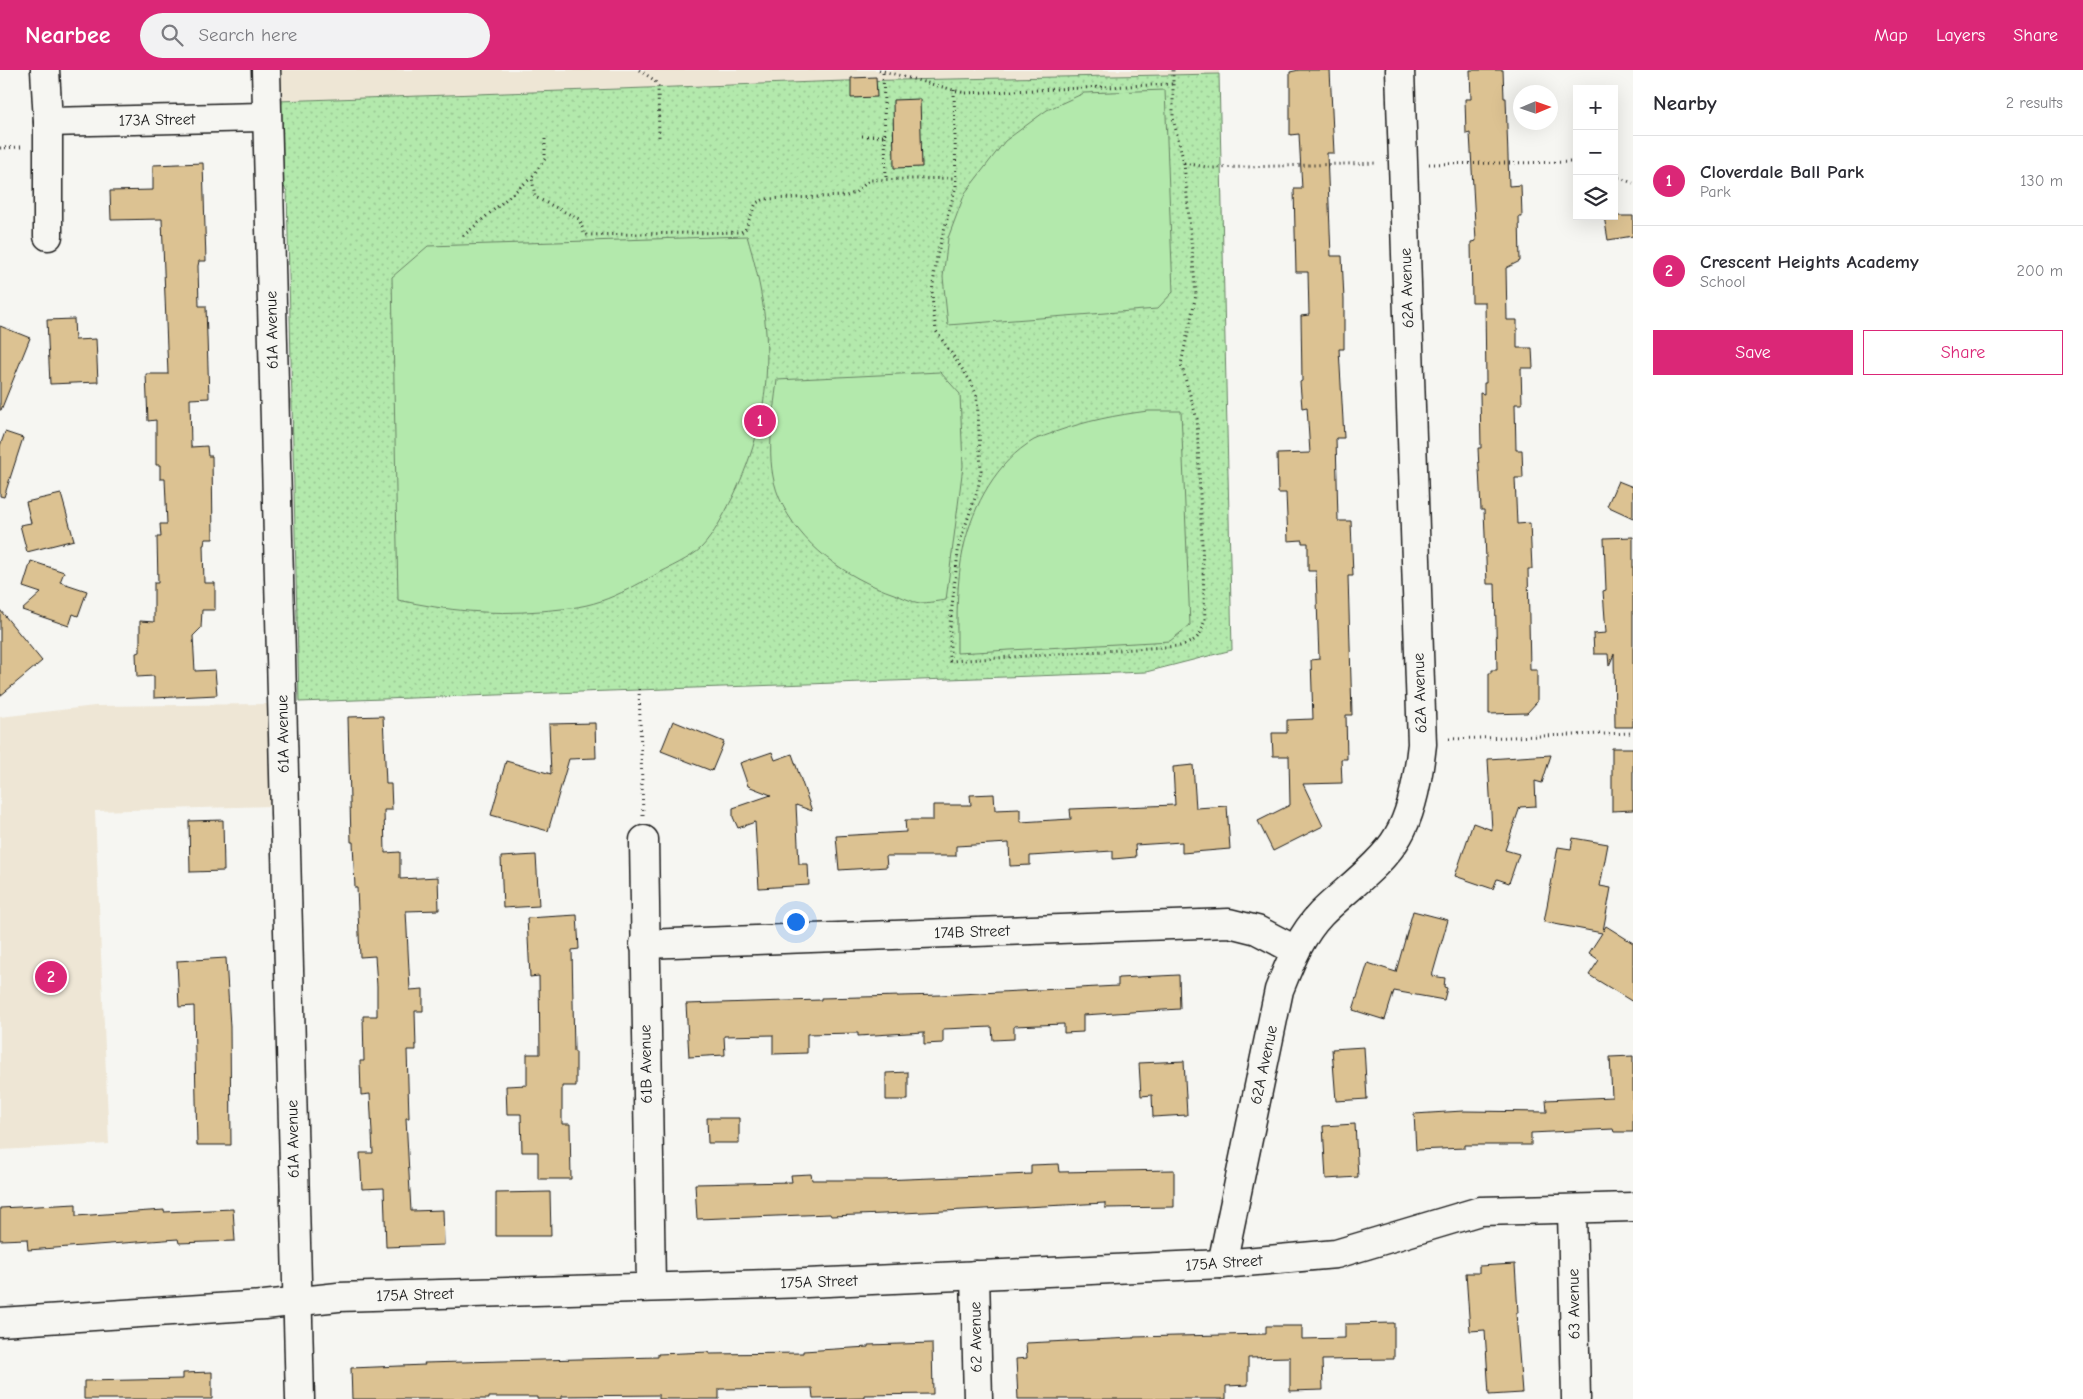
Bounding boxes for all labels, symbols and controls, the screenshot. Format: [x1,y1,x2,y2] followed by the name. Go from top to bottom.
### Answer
[140,13,490,58] search box
[25,21,110,49] text: Nearbee
[158,21,186,49] icon: search
[198,24,297,46] text: Search here
[1874,25,1908,46] text: Map
[1936,25,1985,46] text: Layers
[2013,25,2058,46] text: Share
[1513,85,1558,130] north arrow
[1573,85,1618,220] map controls
[1573,85,1618,130] button: +
[1653,91,1717,115] text: Nearby
[2006,94,2063,112] text: 2 results
[118,110,196,130] street label: 173A Street
[1573,130,1618,175] button: −
[1700,161,1864,183] text: Cloverdale Ball Park
[1666,172,1672,190] text: 1
[2020,172,2063,190] text: 130 m
[1573,175,1618,220] button: layers
[1700,183,1731,201] text: Park
[1397,248,1417,328] street label: 62A Avenue
[1700,251,1919,273] text: Crescent Heights Academy
[1665,262,1673,280] text: 2
[2017,262,2063,280] text: 200 m
[1700,273,1746,291] text: School
[262,291,282,369] street label: 61A Avenue
[1653,330,1853,375] button: Save
[1863,330,2063,375] button: Share
[744,402,776,440] pin: 1
[1410,653,1430,733] street label: 62A Avenue
[273,695,293,773] street label: 61A Avenue
[783,909,809,935] your location
[934,922,1011,942] street label: 174B Street
[35,958,67,996] pin: 2
[636,1024,656,1104] street label: 61B Avenue
[1247,1024,1281,1106] street label: 62A Avenue
[283,1100,303,1178] street label: 61A Avenue
[1185,1251,1264,1275] street label: 175A Street
[1564,1268,1584,1340] street label: 63 Avenue
[780,1272,858,1292] street label: 175A Street
[376,1285,454,1305] street label: 175A Street
[966,1301,986,1373] street label: 62 Avenue

